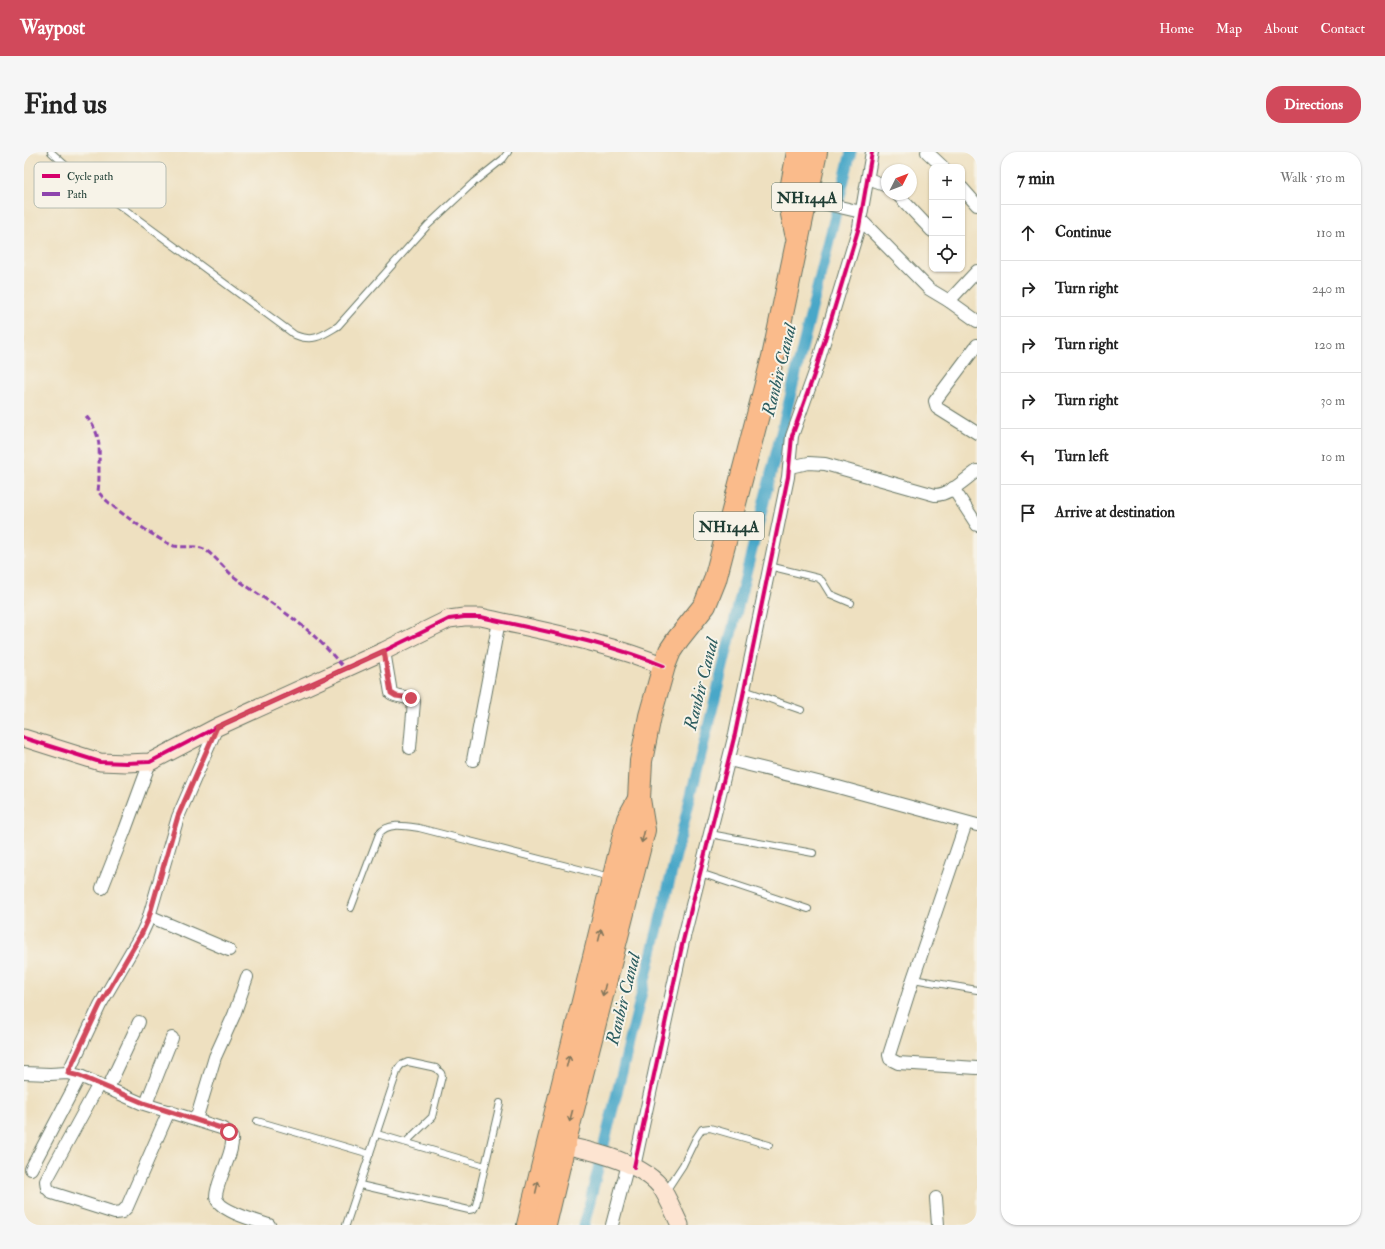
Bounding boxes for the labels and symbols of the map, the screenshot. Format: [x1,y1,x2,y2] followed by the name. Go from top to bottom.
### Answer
[34,162,166,208] legend
[881,164,917,200] north arrow
[67,170,113,184] text: Cycle path
[772,183,842,211] road number: NH144A
[67,188,87,201] text: Path
[757,320,802,420] water label: Ranbir Canal
[694,512,764,540] road number: NH144A
[679,634,724,734] water label: Ranbir Canal
[402,689,420,707] route end
[638,830,646,843] one-way arrow
[596,929,604,942] one-way arrow
[601,949,646,1049] water label: Ranbir Canal
[600,983,607,996] one-way arrow
[565,1055,572,1068] one-way arrow
[567,1109,574,1122] one-way arrow
[220,1123,238,1141] route start
[533,1181,541,1194] one-way arrow

